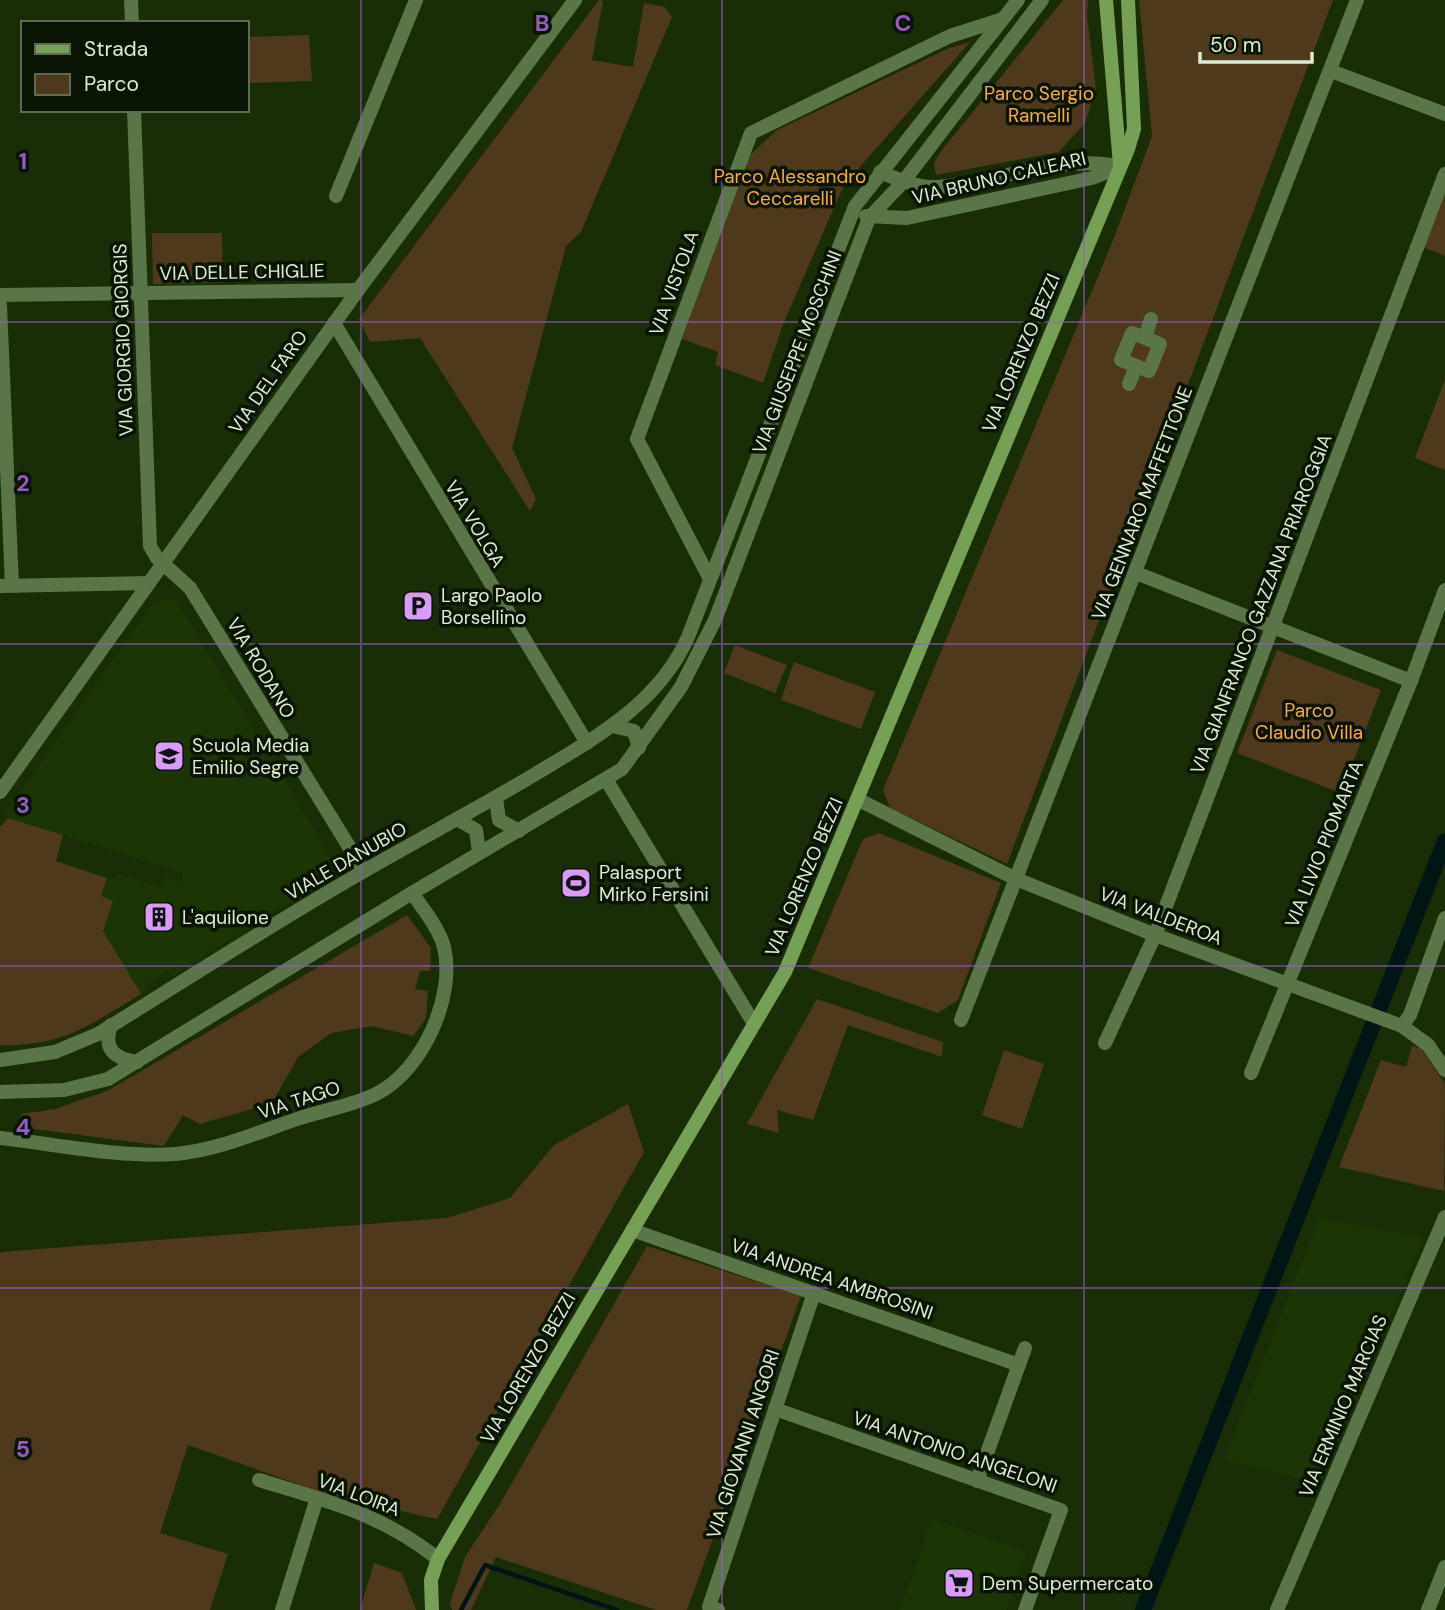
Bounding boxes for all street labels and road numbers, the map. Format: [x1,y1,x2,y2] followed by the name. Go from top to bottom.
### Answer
[910,146,1088,210] street label: VIA BRUNO CALEARI
[643,227,705,339] street label: VIA VISTOLA
[107,243,139,437] street label: VIA GIORGIO GIORGIS
[747,247,847,457] street label: VIA GIUSEPPE MOSCHINI
[159,258,325,286] street label: VIA DELLE CHIGLIE
[976,270,1066,436] street label: VIA LORENZO BEZZI
[223,325,313,439] street label: VIA DEL FARO
[1086,382,1198,624] street label: VIA GENNARO MAFFETTONE
[1184,430,1338,778] street label: VIA GIANFRANCO GAZZANA PRIAROGGIA
[439,476,511,573] street label: VIA VOLGA
[221,613,301,723] street label: VIA RODANO
[1279,756,1369,931] street label: VIA LIVIO PIOMARTA
[759,794,849,960] street label: VIA LORENZO BEZZI
[281,816,411,906] street label: VIALE DANUBIO
[1096,881,1226,951] street label: VIA VALDEROA
[255,1075,343,1125] street label: VIA TAGO
[728,1233,936,1325] street label: VIA ANDREA AMBROSINI
[475,1288,581,1448] street label: VIA LORENZO BEZZI
[1293,1311,1393,1501] street label: VIA ERMINIO MARCIAS
[701,1346,785,1542] street label: VIA GIOVANNI ANGORI
[850,1405,1060,1499] street label: VIA ANTONIO ANGELONI
[314,1468,404,1522] street label: VIA LOIRA

